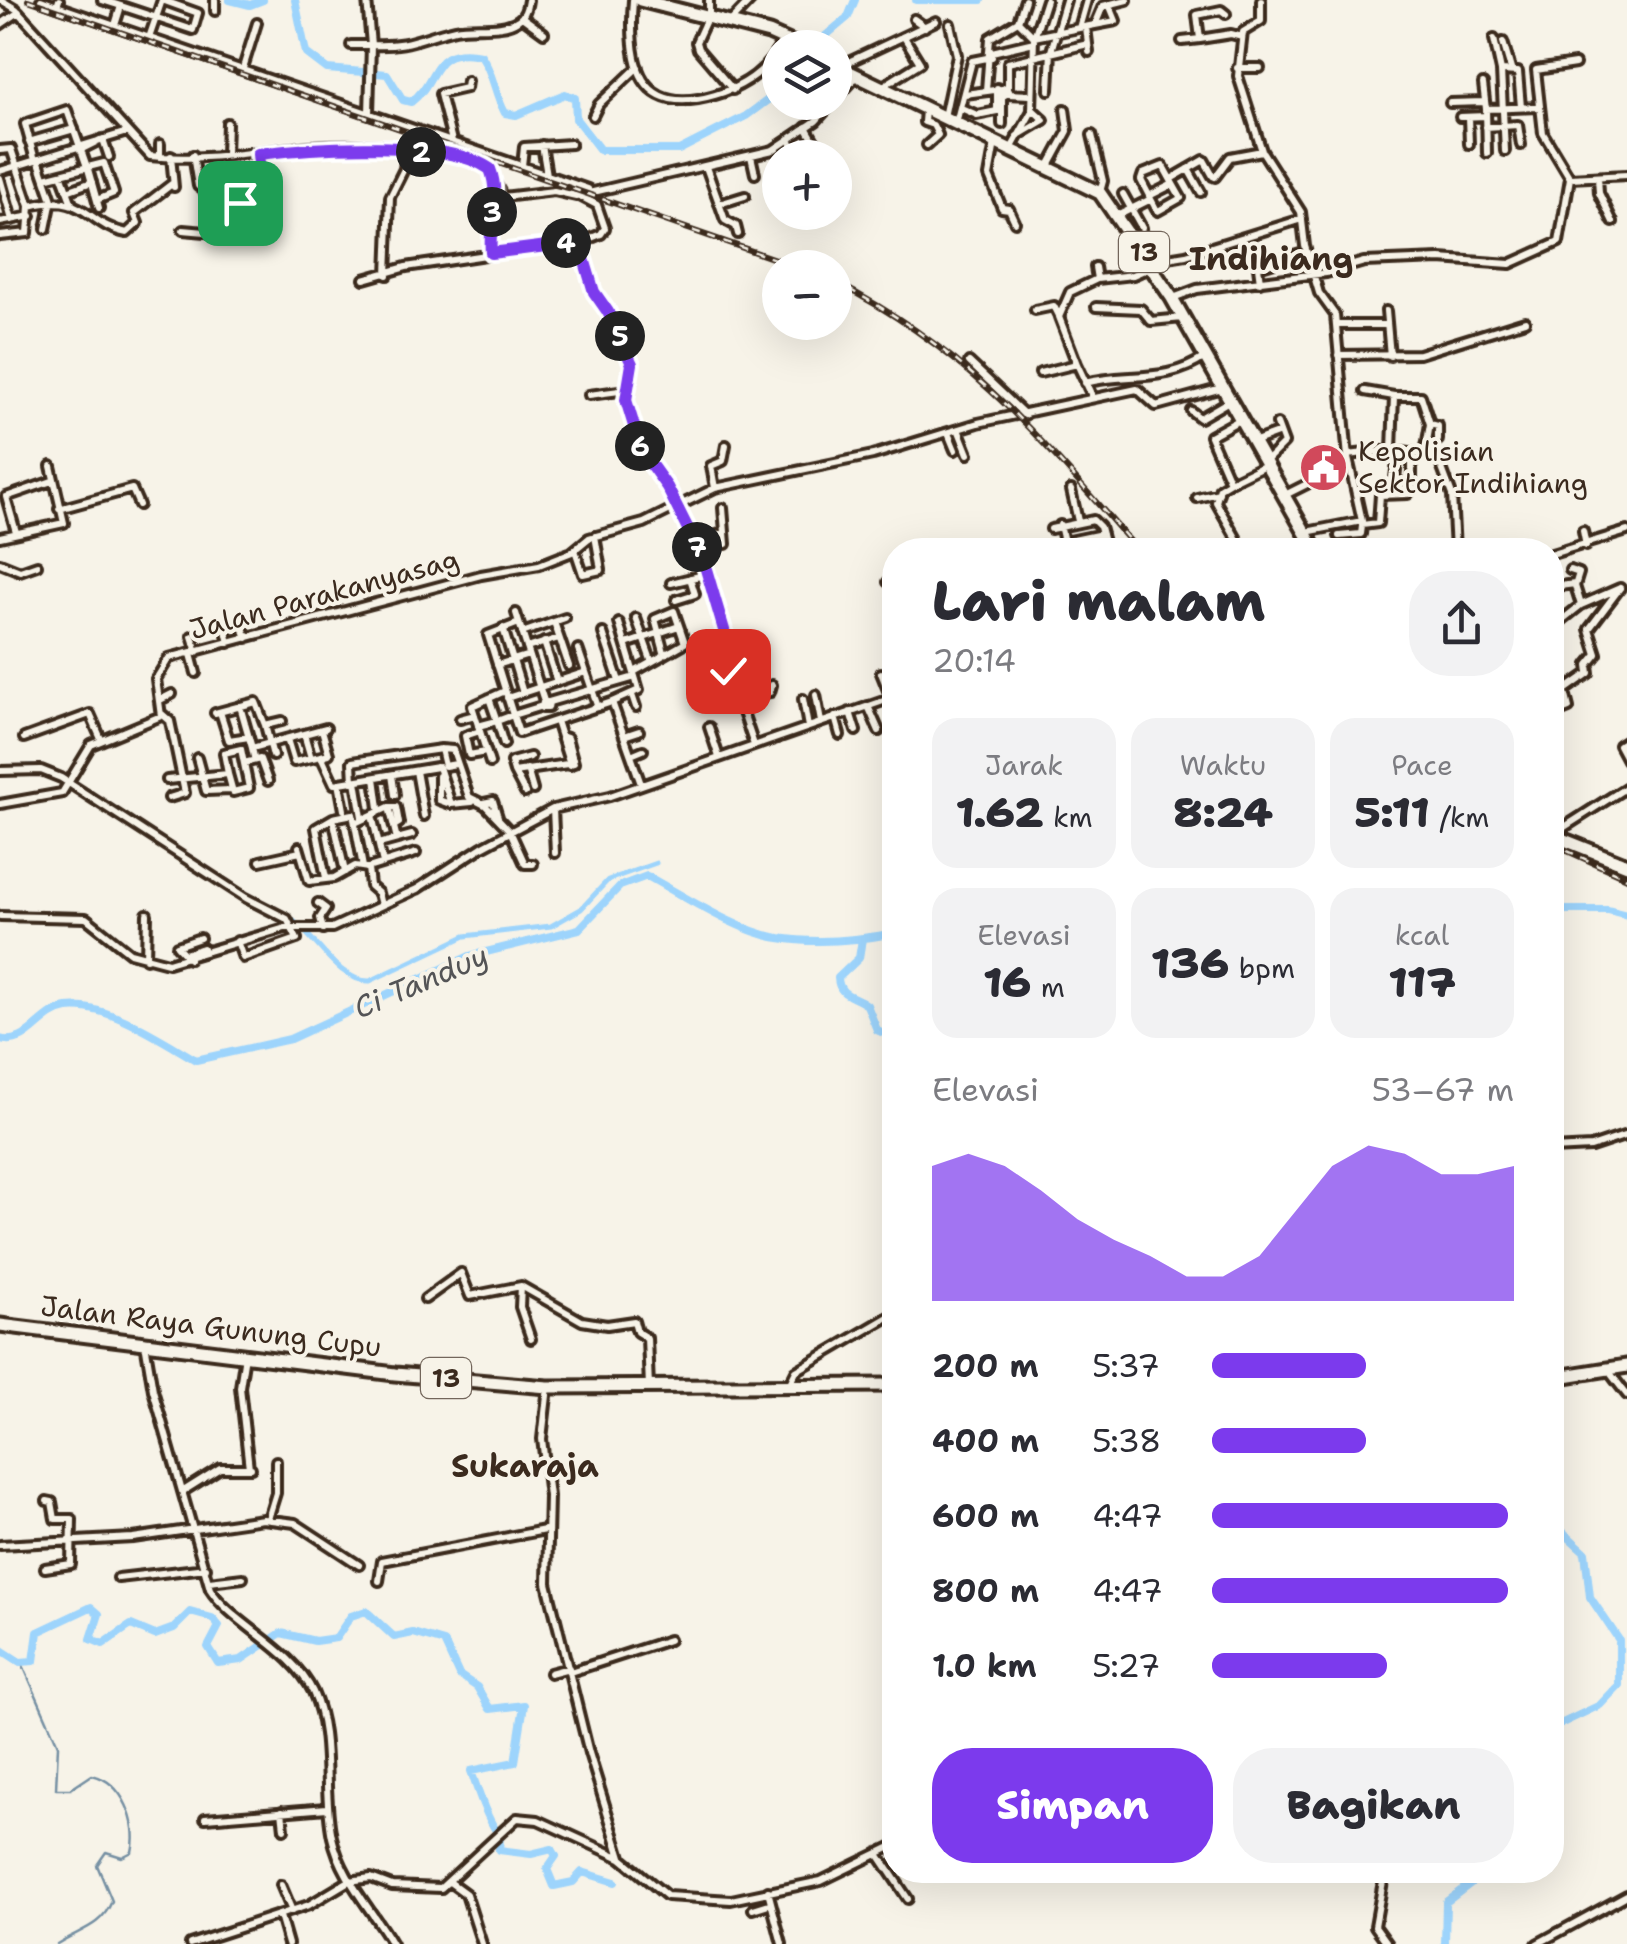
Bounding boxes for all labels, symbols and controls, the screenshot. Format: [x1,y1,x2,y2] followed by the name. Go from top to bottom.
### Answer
[762,30,852,340] map controls
[762,30,852,120] button: layers
[396,127,446,177] pin: 2
[411,133,431,171] text: 2
[762,140,852,230] button: +
[198,161,283,246] pin
[213,176,268,231] icon: arrive
[467,187,517,237] pin: 3
[482,193,502,231] text: 3
[541,218,591,268] pin: 4
[556,224,576,262] text: 4
[1119,232,1169,272] road number: 13
[1189,237,1353,280] district label: Indihiang
[762,250,852,340] button: −
[595,311,645,361] pin: 5
[611,317,629,355] text: 5
[615,421,665,471] pin: 6
[630,427,650,465] text: 6
[1358,432,1588,502] place label: Kepolisian Sektor Indihiang
[1297,441,1349,493] public building icon: Kepolisian Sektor Indihiang
[672,522,722,572] pin: 7
[687,528,707,566] text: 7
[185,540,463,648] street label: Jalan Parakanyasag
[932,564,1265,638] text: Lari malam
[1409,571,1514,676] button: share
[686,629,771,714] pin
[932,639,1016,682] text: 20:14
[701,644,756,699] icon: check
[985,746,1063,784] text: Jarak
[1180,746,1266,784] text: Waktu
[1391,746,1453,784] text: Pace
[955,784,1043,840] text: 1.62
[1173,784,1273,840] text: 8:24
[1355,784,1430,840] text: 5:11
[1043,798,1093,836] text: km
[1430,798,1489,836] text: /km
[977,916,1071,954] text: Elevasi
[1395,916,1449,954] text: kcal
[347,935,494,1028] water label: Ci Tanduy
[1151,935,1229,991] text: 136
[1229,949,1295,987] text: bpm
[983,954,1031,1010] text: 16
[1388,954,1456,1010] text: 117
[1031,968,1065,1006] text: m
[932,1068,1039,1111] text: Elevasi
[1371,1068,1514,1111] text: 53–67 m
[38,1286,384,1366] street label: Jalan Raya Gunung Cupu
[932,1344,1039,1387] text: 200 m
[1092,1344,1160,1387] text: 5:37
[421,1358,471,1398] road number: 13
[932,1419,1039,1462] text: 400 m
[1092,1419,1161,1462] text: 5:38
[451,1444,599,1487] district label: Sukaraja
[932,1494,1039,1537] text: 600 m
[1092,1494,1163,1537] text: 4:47
[932,1569,1039,1612] text: 800 m
[1092,1569,1163,1612] text: 4:47
[932,1644,1037,1687] text: 1.0 km
[1092,1644,1160,1687] text: 5:27
[932,1748,1213,1863] button: Simpan
[1233,1748,1514,1863] button: Bagikan

